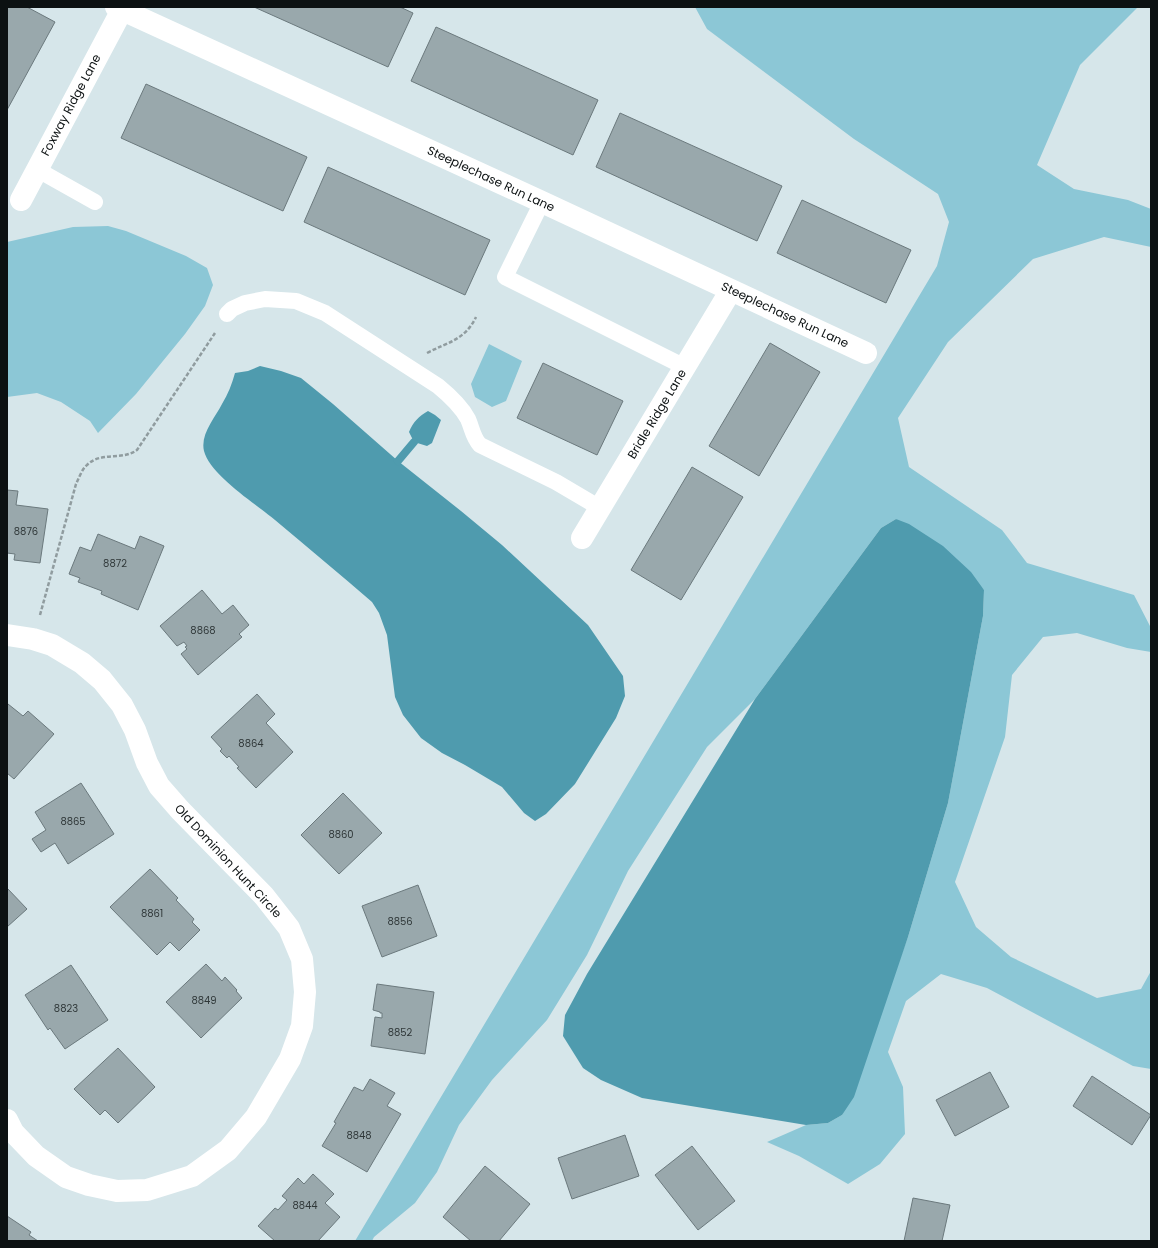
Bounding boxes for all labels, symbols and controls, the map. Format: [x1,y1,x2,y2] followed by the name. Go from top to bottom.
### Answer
[37,51,105,159] street label: Foxway Ridge Lane
[425,141,558,216] street label: Steeplechase Run Lane
[719,277,852,352] street label: Steeplechase Run Lane
[623,366,690,462] street label: Bridle Ridge Lane
[14,524,38,539] house number: 8876
[103,556,127,571] house number: 8872
[190,623,216,638] house number: 8868
[238,736,264,751] house number: 8864
[171,800,286,921] street label: Old Dominion Hunt Circle
[60,814,86,829] house number: 8865
[328,827,354,842] house number: 8860
[141,906,163,921] house number: 8861
[387,914,413,929] house number: 8856
[191,993,217,1008] house number: 8849
[54,1001,78,1016] house number: 8823
[388,1025,413,1040] house number: 8852
[346,1128,372,1143] house number: 8848
[292,1198,318,1213] house number: 8844

